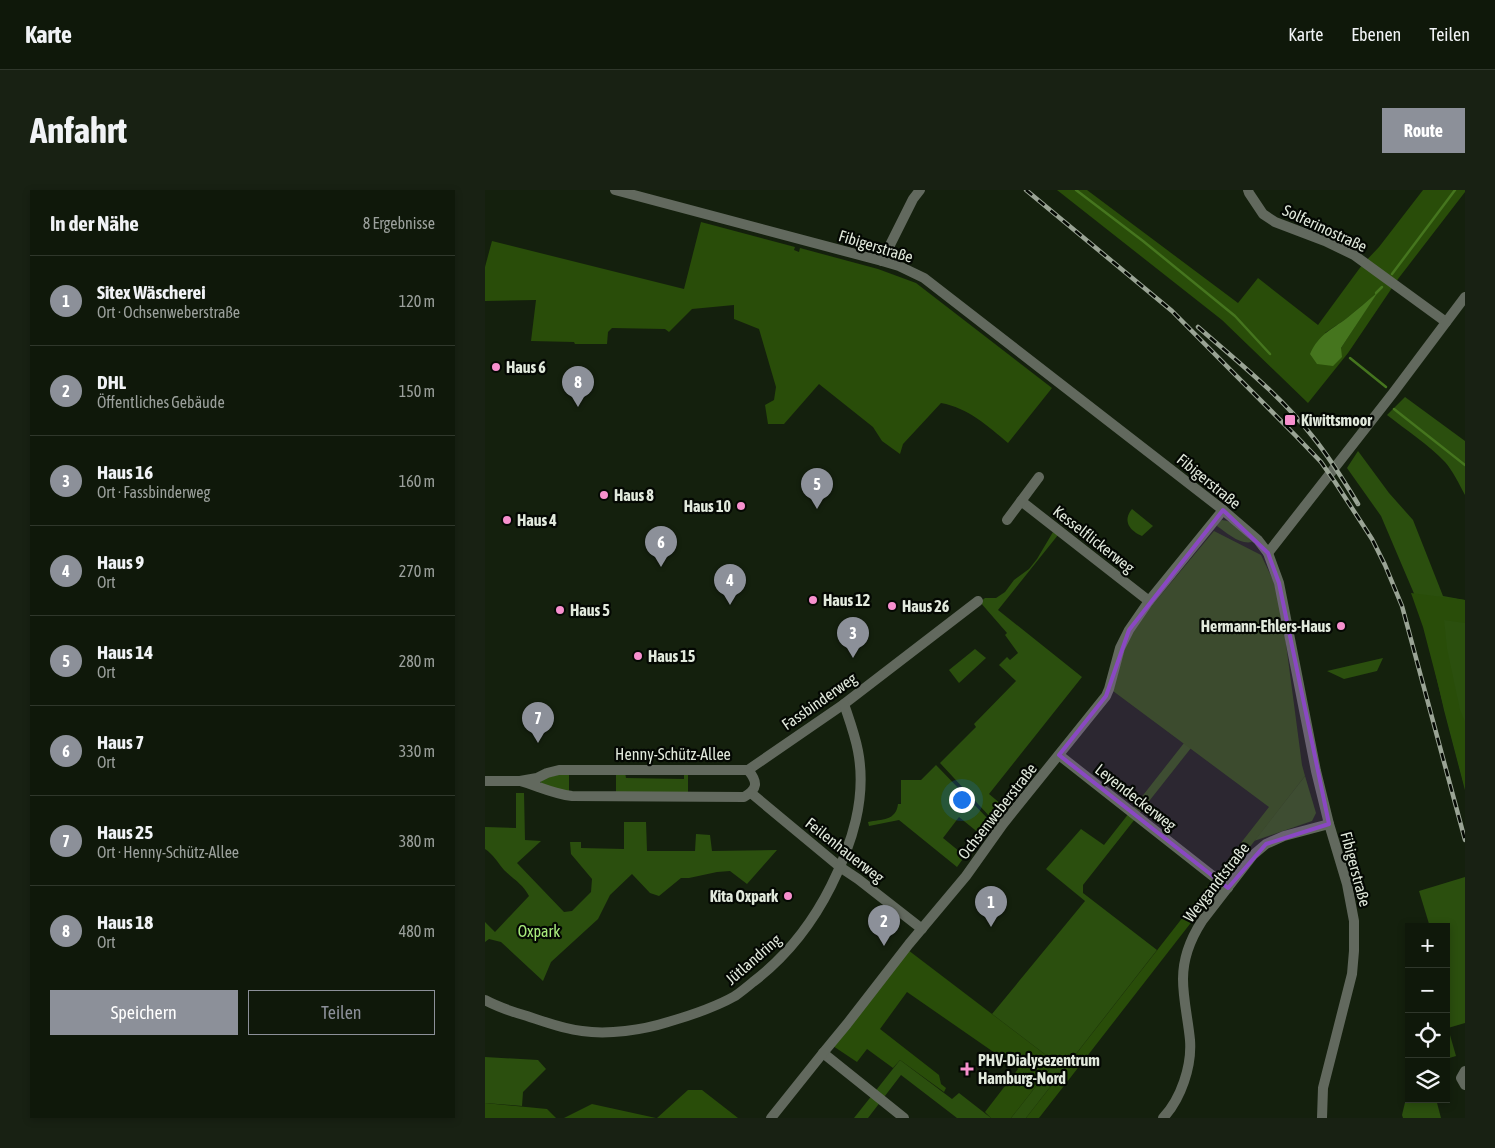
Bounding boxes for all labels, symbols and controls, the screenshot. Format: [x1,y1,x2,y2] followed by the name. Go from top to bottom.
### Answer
[25,21,72,48] text: Karte
[1288,24,1323,45] text: Karte
[1351,24,1401,45] text: Ebenen
[1429,24,1470,45] text: Teilen
[1382,108,1465,153] button: Route
[30,110,127,150] text: Anfahrt
[1280,201,1370,255] street label: Solferinostraße
[50,211,139,235] text: In der Nähe
[363,214,435,232] text: 8 Ergebnisse
[836,226,915,267] street label: Fibigerstraße
[97,281,206,303] text: Sitex Wäscherei
[62,292,70,310] text: 1
[399,292,435,310] text: 120 m
[97,303,240,321] text: Ort · Ochsenweberstraße
[506,358,546,376] place label: Haus 6
[490,361,502,373] marker: Haus 6
[562,366,594,407] pin: 8
[97,371,126,393] text: DHL
[62,382,70,400] text: 2
[399,382,435,400] text: 150 m
[97,393,225,411] text: Öffentliches Gebäude
[1301,411,1372,429] place label: Kiwittsmoor
[1283,413,1297,427] marker: Kiwittsmoor
[1173,450,1245,513] street label: Fibigerstraße
[97,461,153,483] text: Haus 16
[801,468,833,509] pin: 5
[62,472,70,490] text: 3
[399,472,435,490] text: 160 m
[97,483,210,501] text: Ort · Fassbinderweg
[614,486,654,504] place label: Haus 8
[598,489,610,501] marker: Haus 8
[684,497,731,515] place label: Haus 10
[735,500,747,512] marker: Haus 10
[1049,502,1138,577] street label: Kesselflickerweg
[517,511,557,529] place label: Haus 4
[501,514,513,526] marker: Haus 4
[645,526,677,567] pin: 6
[97,551,144,573] text: Haus 9
[62,562,70,580] text: 4
[399,562,435,580] text: 270 m
[714,564,746,605] pin: 4
[97,573,116,591] text: Ort
[823,591,870,609] place label: Haus 12
[807,594,819,606] marker: Haus 12
[902,597,950,615] place label: Haus 26
[886,600,898,612] marker: Haus 26
[570,601,610,619] place label: Haus 5
[554,604,566,616] marker: Haus 5
[837,617,869,658] pin: 3
[1201,617,1331,635] place label: Hermann-Ehlers-Haus
[1335,620,1347,632] marker: Hermann-Ehlers-Haus
[97,641,153,663] text: Haus 14
[648,647,696,665] place label: Haus 15
[632,650,644,662] marker: Haus 15
[62,652,70,670] text: 5
[399,652,435,670] text: 280 m
[97,663,116,681] text: Ort
[778,669,860,734] street label: Fassbinderweg
[522,702,554,743] pin: 7
[97,731,144,753] text: Haus 7
[62,742,70,760] text: 6
[399,742,435,760] text: 330 m
[615,745,731,764] street label: Henny-Schütz-Allee
[97,753,116,771] text: Ort
[954,759,1040,863] street label: Ochsenweberstraße
[1091,760,1180,835] street label: Leyendeckerweg
[949,787,975,813] your location
[802,814,888,887] street label: Feilenhauerweg
[97,821,153,843] text: Haus 25
[1336,830,1375,909] street label: Fibigerstraße
[62,832,70,850] text: 7
[399,832,435,850] text: 380 m
[1179,839,1253,926] street label: Weygandtstraße
[97,843,239,861] text: Ort · Henny-Schütz-Allee
[975,886,1007,927] pin: 1
[710,887,779,905] place label: Kita Oxpark
[782,890,794,902] marker: Kita Oxpark
[868,905,900,946] pin: 2
[97,911,153,933] text: Haus 18
[62,922,70,940] text: 8
[399,922,435,940] text: 480 m
[518,922,560,941] park label: Oxpark
[1405,923,1450,1103] map controls
[1405,923,1450,968] button: +
[722,930,785,989] street label: Jütlandring
[97,933,116,951] text: Ort
[1405,968,1450,1013] button: −
[50,990,238,1035] button: Speichern
[248,990,435,1035] button: Teilen
[1405,1013,1450,1058] button: locate
[978,1051,1100,1087] place label: PHV-Dialysezentrum Hamburg-Nord
[1405,1058,1450,1103] button: layers
[960,1062,974,1076] marker: PHV-Dialysezentrum Hamburg-Nord

